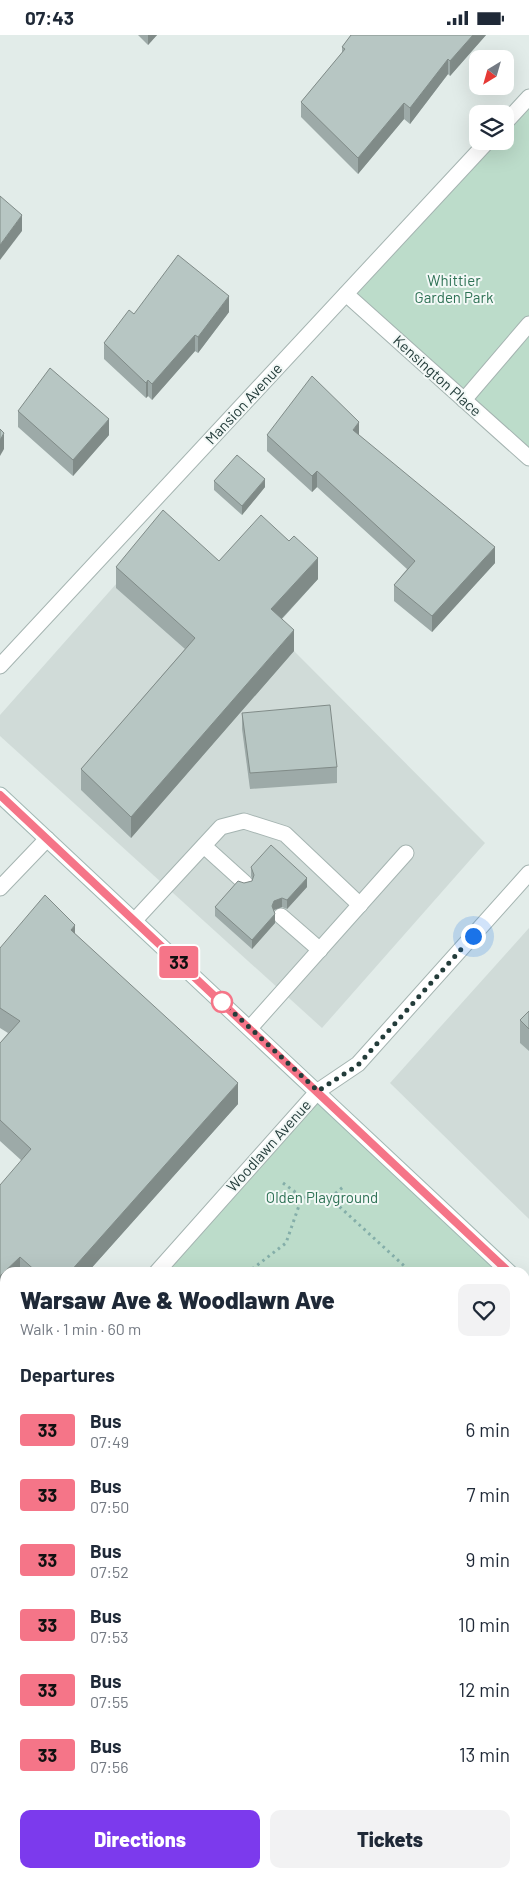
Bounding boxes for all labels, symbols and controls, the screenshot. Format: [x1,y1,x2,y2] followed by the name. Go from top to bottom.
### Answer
[25,6,74,29] text: 07:43
[469,50,514,95] north arrow
[469,50,514,150] map controls
[469,105,514,150] button: layers
[415,271,494,306] park label: Whittier Garden Park
[390,331,485,420] street label: Kensington Place
[201,359,285,448] street label: Mansion Avenue
[461,924,486,949] your location
[156,946,202,978] line badge: 33
[169,951,189,973] text: 33
[211,991,233,1013] unlabelled marker
[222,1096,314,1195] street label: Woodlawn Avenue
[266,1188,378,1206] park label: Olden Playground
[458,1284,510,1336] button: heart
[20,1285,335,1314] text: Warsaw Ave & Woodlawn Ave
[20,1319,141,1338] text: Walk · 1 min · 60 m
[20,1363,115,1386] text: Departures
[90,1409,122,1432] text: Bus
[466,1418,510,1441] text: 6 min
[38,1419,57,1441] text: 33
[90,1432,129,1451] text: 07:49
[90,1474,122,1497] text: Bus
[466,1483,510,1506] text: 7 min
[38,1484,57,1506] text: 33
[90,1497,129,1516] text: 07:50
[90,1539,122,1562] text: Bus
[466,1548,510,1571] text: 9 min
[38,1549,57,1571] text: 33
[90,1562,129,1581] text: 07:52
[90,1604,122,1627] text: Bus
[458,1613,510,1636] text: 10 min
[38,1614,57,1636] text: 33
[90,1627,129,1646] text: 07:53
[90,1669,122,1692] text: Bus
[459,1678,510,1701] text: 12 min
[38,1679,57,1701] text: 33
[90,1692,128,1711] text: 07:55
[90,1734,122,1757] text: Bus
[459,1743,510,1766] text: 13 min
[38,1744,57,1766] text: 33
[90,1757,129,1776] text: 07:56
[20,1810,260,1868] button: Directions
[270,1810,510,1868] button: Tickets

